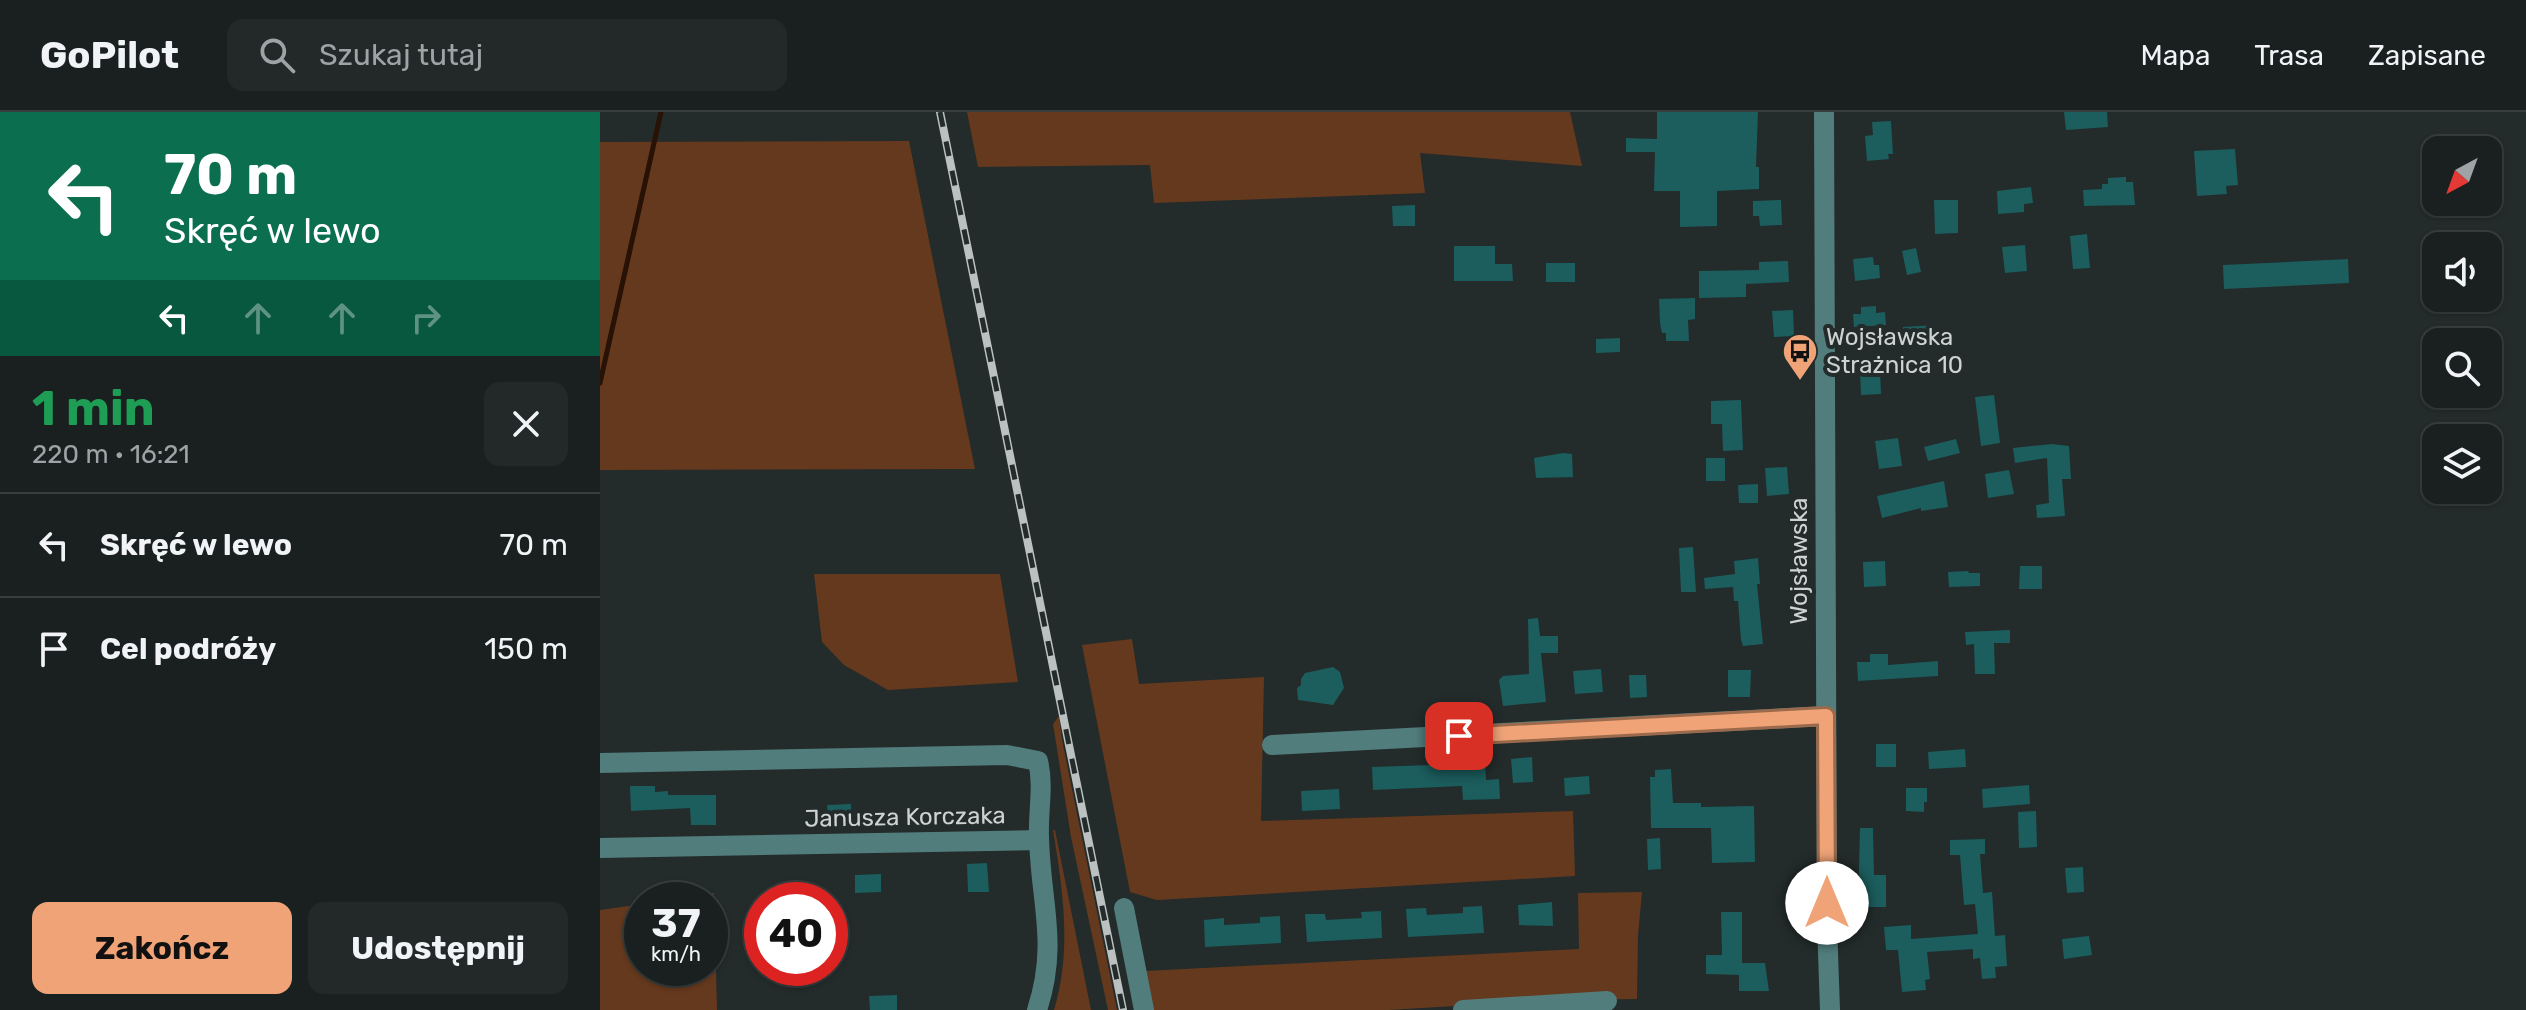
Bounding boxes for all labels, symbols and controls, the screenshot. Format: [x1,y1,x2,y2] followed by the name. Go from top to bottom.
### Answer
[227,19,787,91] search box
[40,32,179,78] text: GoPilot
[255,33,299,77] icon: search
[319,37,483,73] text: Szukaj tutaj
[2141,39,2210,72] text: Mapa
[2254,39,2324,72] text: Trasa
[2368,39,2486,72] text: Zapisane
[2422,136,2502,216] north arrow
[2422,136,2502,504] map controls
[164,142,297,208] text: 70 m
[32,144,136,248] icon: left
[164,209,381,252] text: Skręć w lewo
[2422,232,2502,312] button: sound
[152,296,196,340] icon: left
[236,296,280,340] icon: ahead
[320,296,364,340] icon: ahead
[404,296,448,340] icon: right
[1826,323,1963,379] place label: Wojsławska Strażnica 10
[2422,328,2502,408] button: search
[1781,332,1819,382] bus stop icon: Wojsławska Strażnica 10
[32,380,155,437] text: 1 min
[484,382,568,466] button: close
[2422,424,2502,504] button: layers
[32,439,190,470] text: 220 m · 16:21
[1785,497,1813,625] street label: Wojsławska
[32,523,76,567] icon: left
[100,527,292,563] text: Skręć w lewo
[500,527,568,563] text: 70 m
[32,627,76,671] icon: arrive
[100,631,276,667] text: Cel podróży
[484,631,568,667] text: 150 m
[1425,702,1493,770] pin
[1437,714,1481,758] icon: arrive
[804,801,1006,833] street label: Janusza Korczaka
[1785,861,1869,945] position arrow
[744,882,848,986] speed limit sign: 40
[651,900,701,947] text: 37
[32,902,292,994] button: Zakończ
[308,902,568,994] button: Udostępnij
[651,942,701,966] text: km/h

